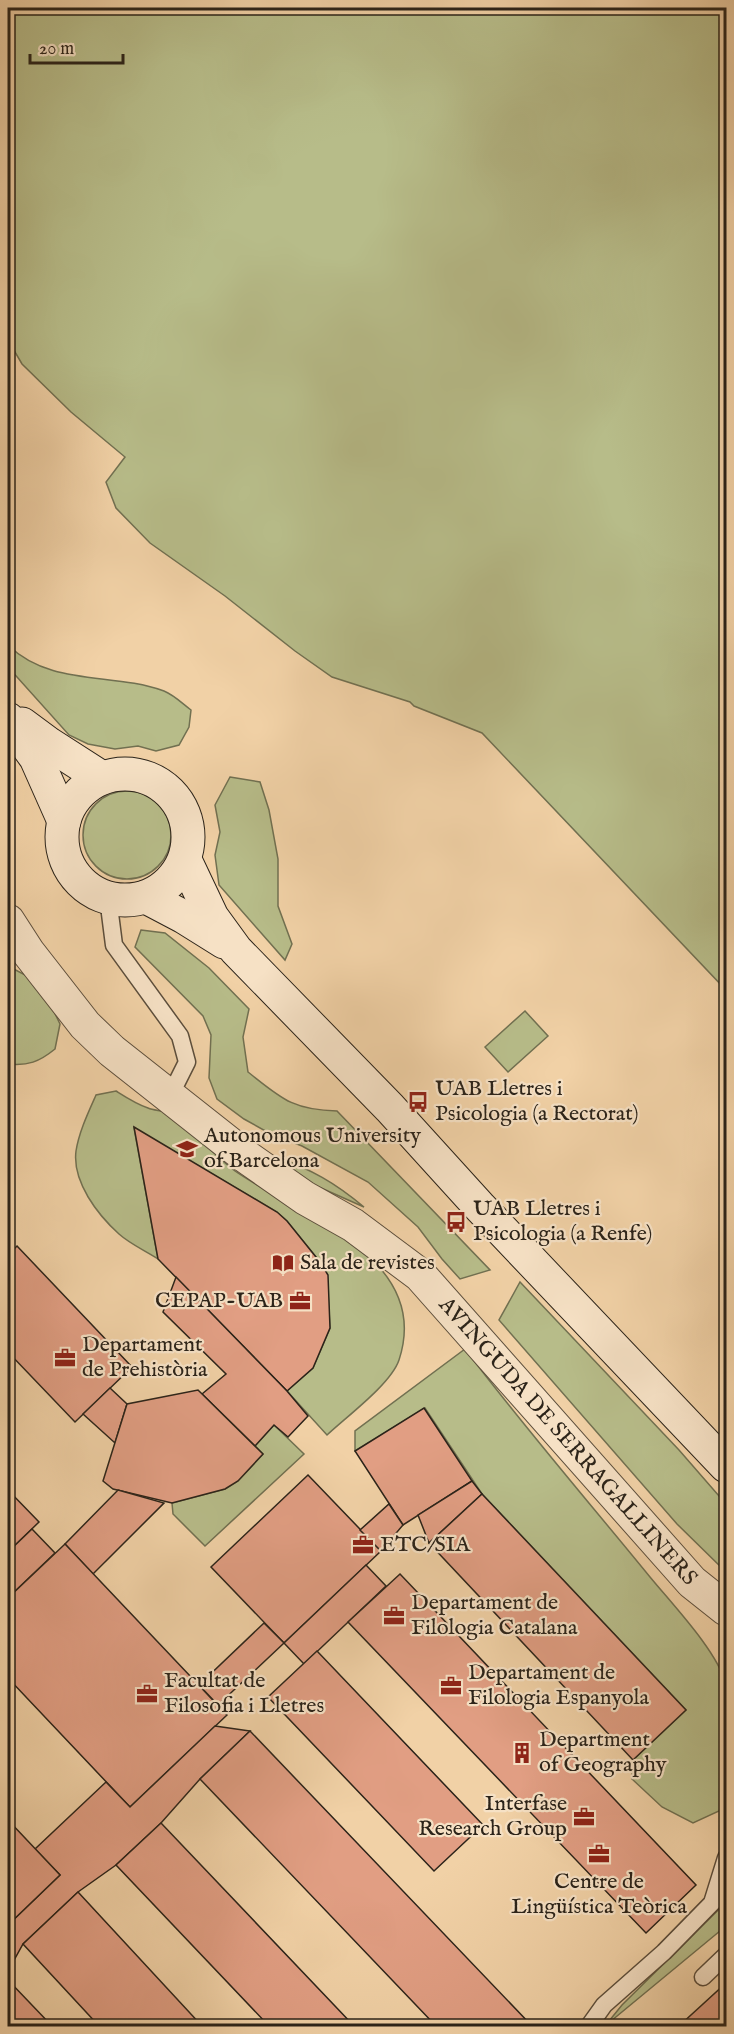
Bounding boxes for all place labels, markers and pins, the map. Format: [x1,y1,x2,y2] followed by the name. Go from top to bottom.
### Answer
[435,1075,639,1128] place label: UAB Lletres i Psicologia (a Rectorat)
[406,1090,430,1114] bus stop icon: UAB Lletres i Psicologia (a Rectorat)
[203,1122,421,1175] place label: Autonomous University of Barcelona
[175,1137,199,1161] school or university icon: Autonomous University of Barcelona
[473,1195,652,1248] place label: UAB Lletres i Psicologia (a Renfe)
[444,1210,468,1234] bus stop icon: UAB Lletres i Psicologia (a Renfe)
[300,1249,435,1277] place label: Sala de revistes
[271,1251,295,1275] library icon: Sala de revistes
[155,1287,283,1315] place label: CEPAP-UAB
[288,1289,312,1313] office icon: CEPAP-UAB
[82,1331,208,1384] place label: Departament de Prehistòria
[53,1346,77,1370] office icon: Departament de Prehistòria
[380,1531,471,1559] place label: ETC/SIA
[351,1533,375,1557] office icon: ETC/SIA
[411,1589,578,1642] place label: Departament de Filologia Catalana
[382,1604,406,1628] office icon: Departament de Filologia Catalana
[468,1659,650,1712] place label: Departament de Filologia Espanyola
[164,1667,324,1720] place label: Facultat de Filosofia i Lletres
[439,1674,463,1698] office icon: Departament de Filologia Espanyola
[135,1682,159,1706] office icon: Facultat de Filosofia i Lletres
[539,1726,667,1779] place label: Department of Geography
[510,1741,534,1765] building icon: Department of Geography
[418,1790,567,1843] place label: Interfase Research Group
[572,1805,596,1829] office icon: Interfase Research Group
[587,1842,611,1866] office icon: Centre de Lingüística Teòrica
[511,1868,688,1921] place label: Centre de Lingüística Teòrica

